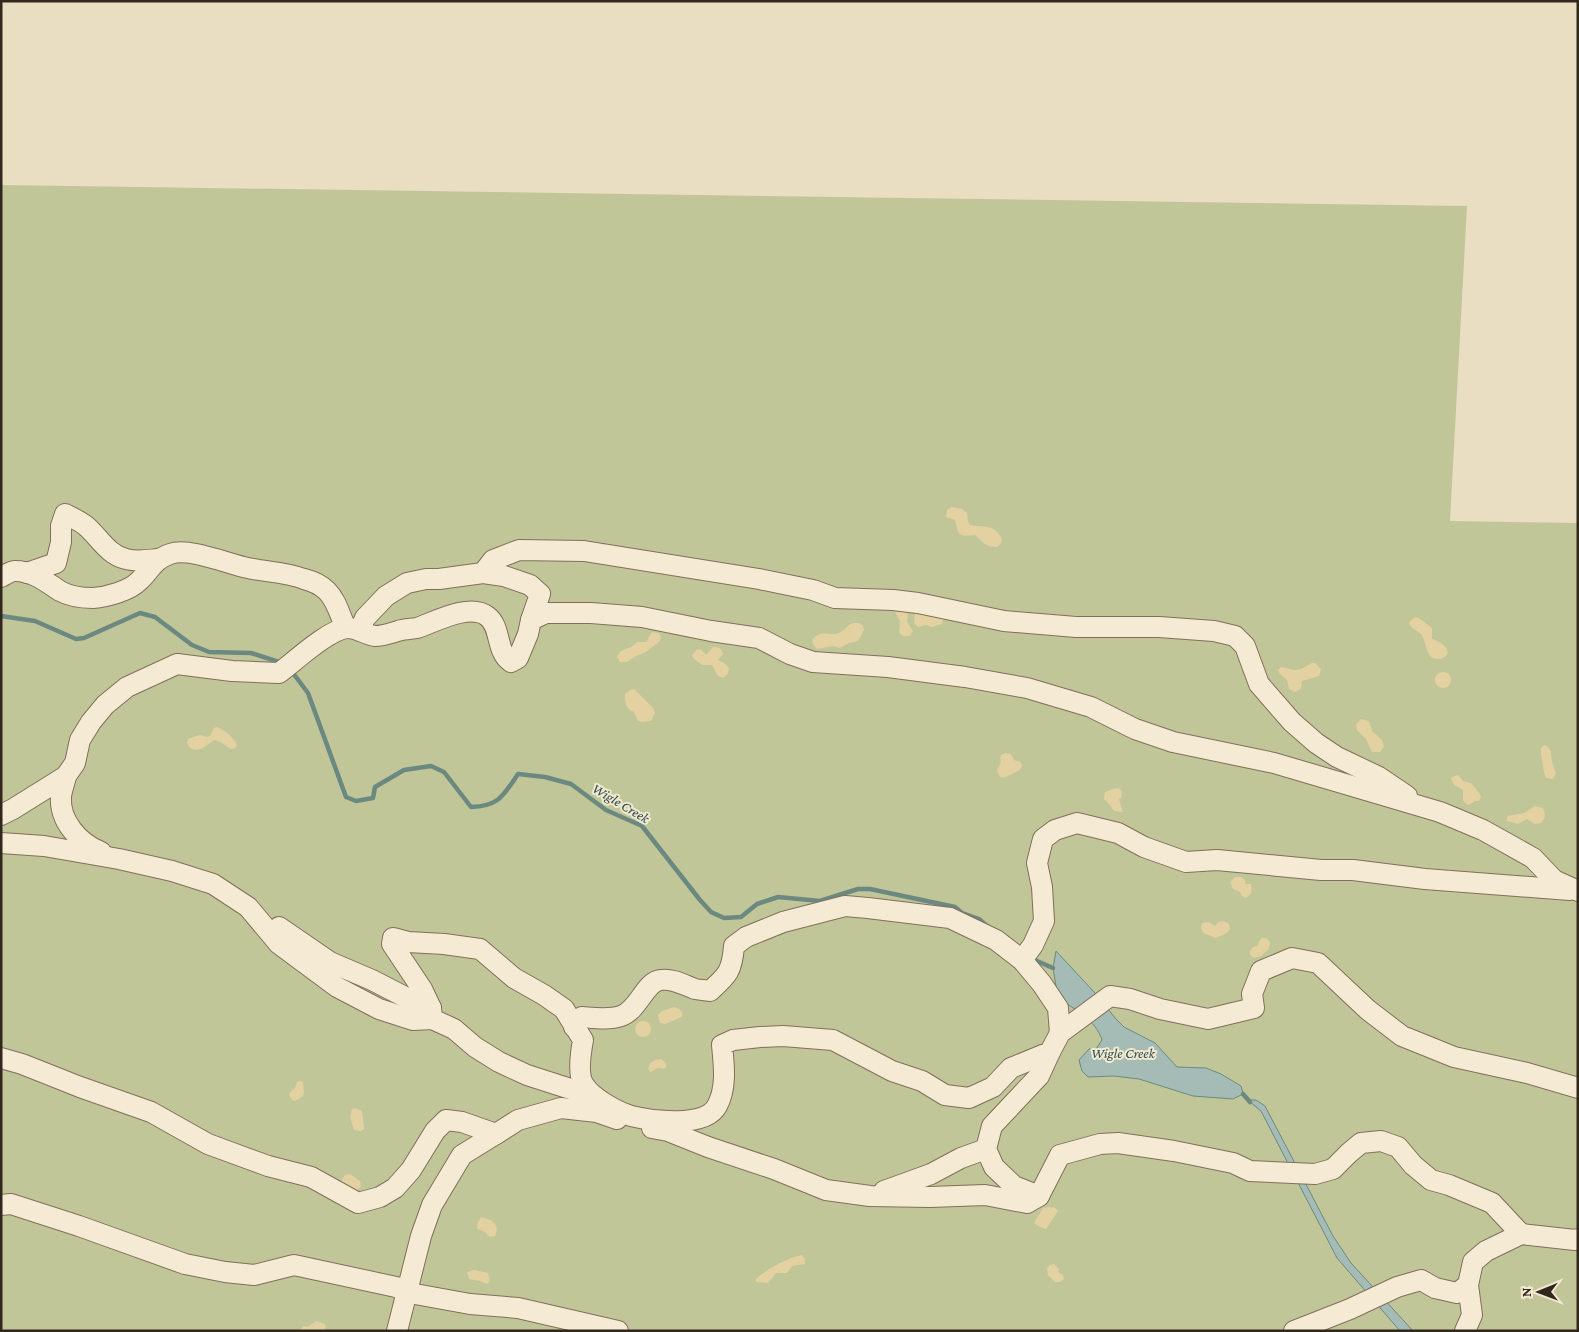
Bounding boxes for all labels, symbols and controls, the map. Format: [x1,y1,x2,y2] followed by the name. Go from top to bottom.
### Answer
[590,780,653,827] water label: Wigle Creek
[1091,1045,1156,1061] water label: Wigle Creek
[1514,1267,1564,1317] north arrow
[1518,1287,1534,1297] text: N

